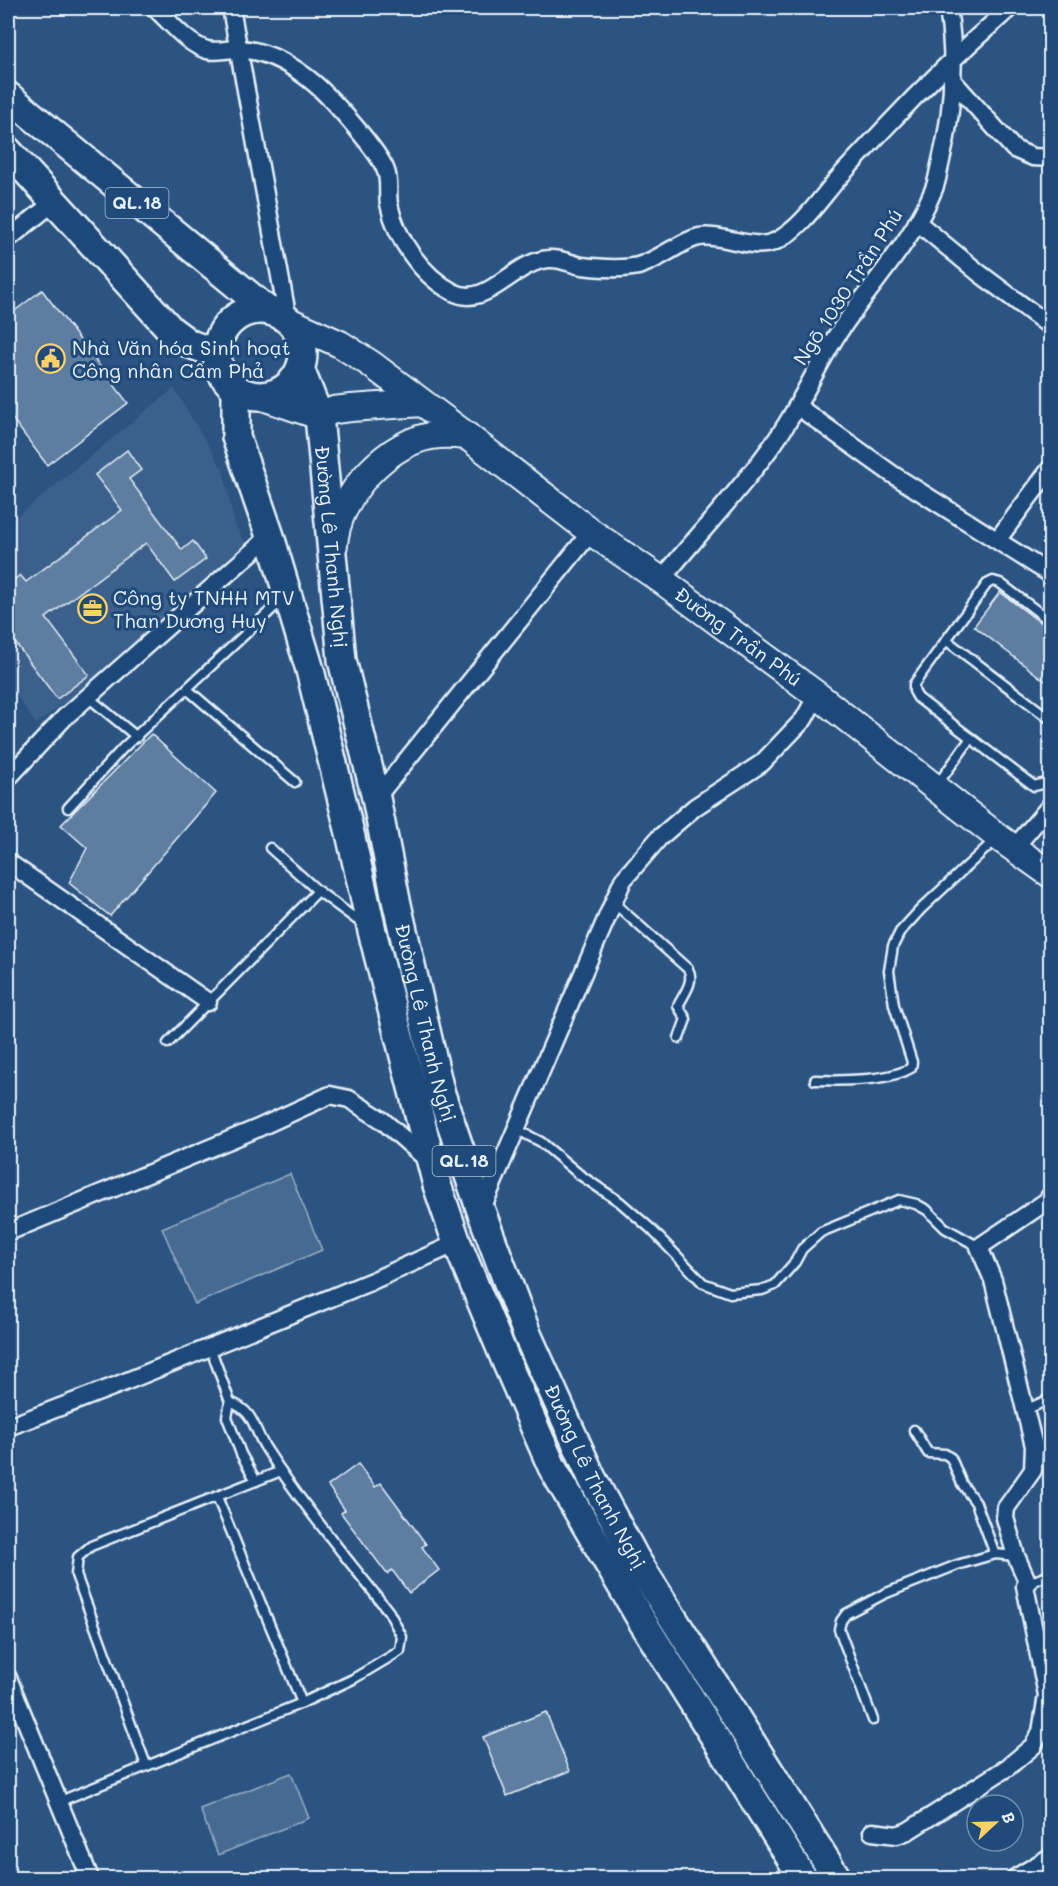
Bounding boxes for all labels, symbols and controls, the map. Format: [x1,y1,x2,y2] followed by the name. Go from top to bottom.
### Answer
[106,188,168,218] road number: QL.18
[787,203,908,370] street label: Ngõ 1030 Trần Phú
[72,334,291,383] place label: Nhà Văn hóa Sinh hoạt Công nhân Cẩm Phả
[35,343,67,375] public building icon: Nhà Văn hóa Sinh hoạt Công nhân Cẩm Phả
[310,444,355,649] street label: Đường Lê Thanh Nghị
[670,580,808,692] street label: Đường Trần Phú
[113,584,295,633] place label: Công ty TNHH MTV Than Dương Huy
[76,593,108,625] office icon: Công ty TNHH MTV Than Dương Huy
[390,921,464,1125] street label: Đường Lê Thanh Nghị
[432,1146,496,1176] road number: QL.18
[539,1380,653,1574] street label: Đường Lê Thanh Nghị
[965,1793,1025,1853] north arrow
[998,1808,1021,1826] text: B

